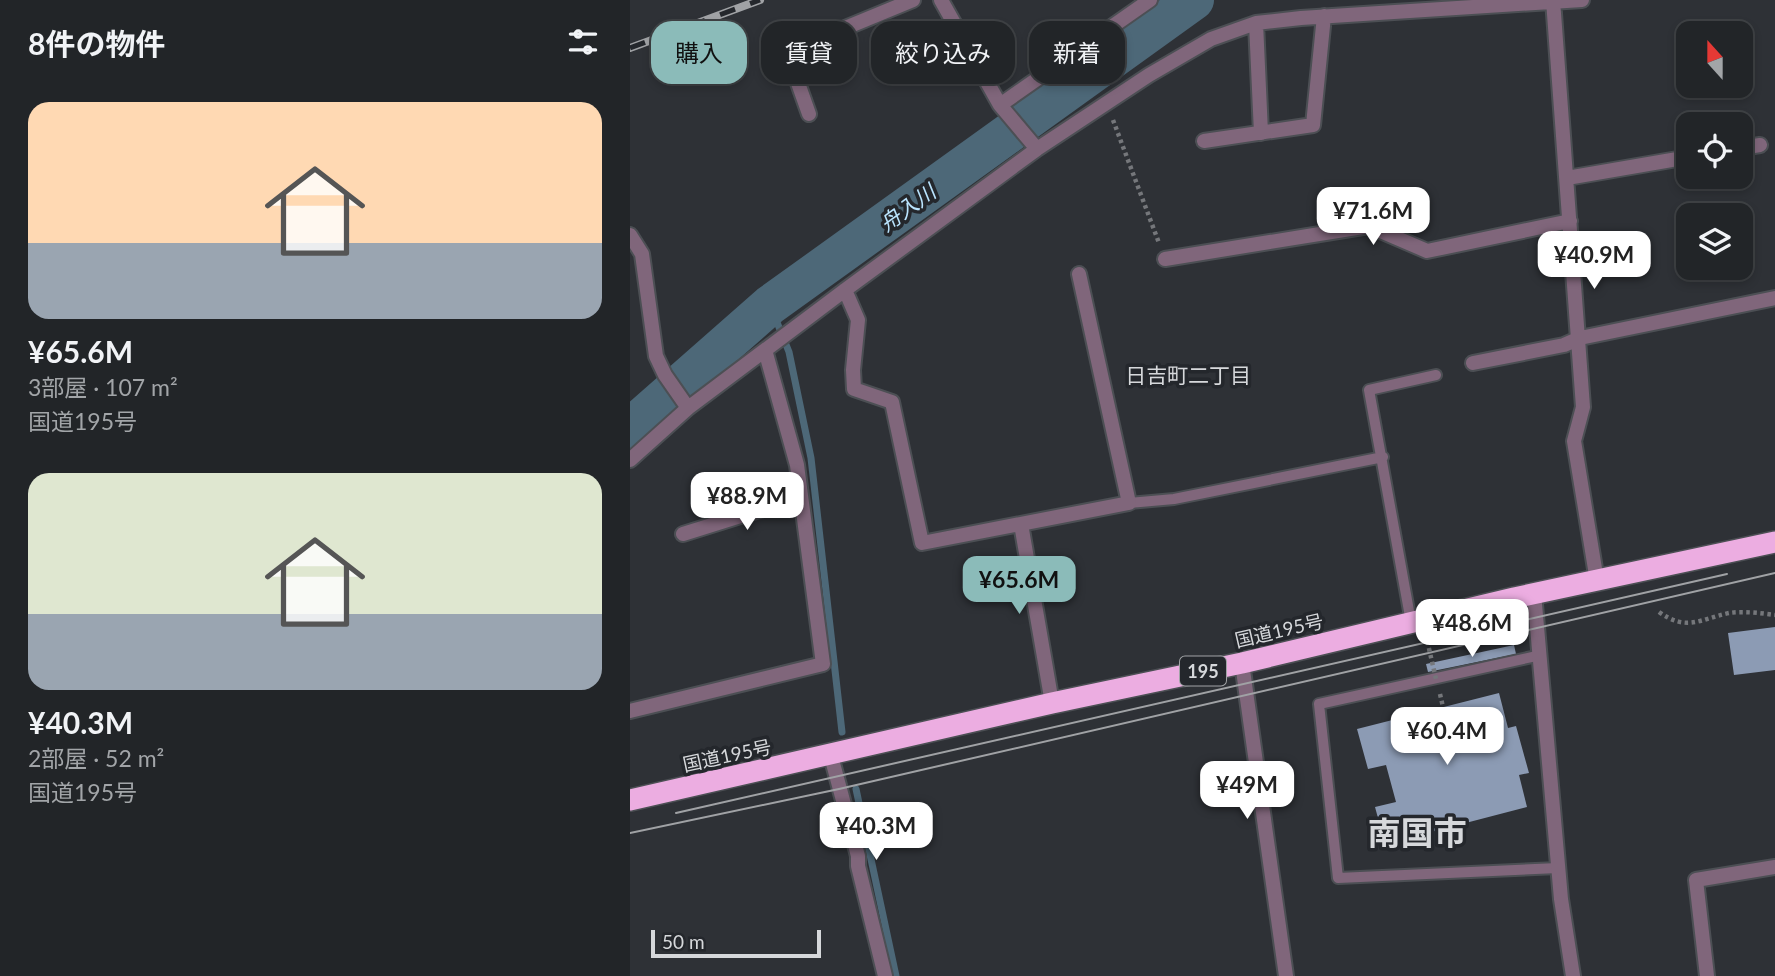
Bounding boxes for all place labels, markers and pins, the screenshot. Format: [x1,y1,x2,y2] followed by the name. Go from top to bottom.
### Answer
[1316,188,1430,247] pin: ¥71.6M
[1537,232,1651,291] pin: ¥40.9M
[690,472,804,532] pin: ¥88.9M
[962,556,1076,616] pin: ¥65.6M
[1415,600,1529,659] pin: ¥48.6M
[1390,708,1504,767] pin: ¥60.4M
[1206,762,1288,821] pin: ¥49M
[819,802,933,862] pin: ¥40.3M

